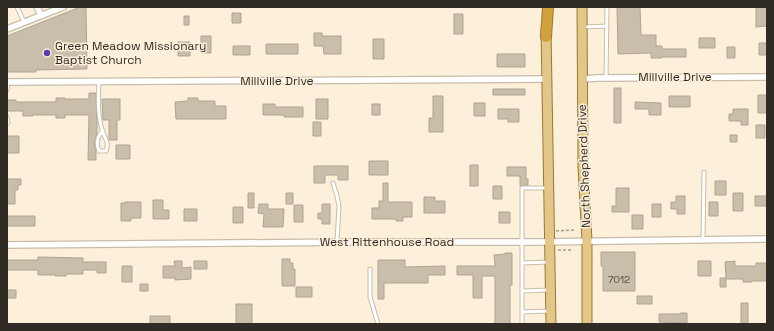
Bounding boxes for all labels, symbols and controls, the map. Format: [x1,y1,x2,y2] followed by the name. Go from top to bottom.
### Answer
[55,38,206,68] place label: Green Meadow Missionary Baptist Church
[42,48,52,58] marker: Green Meadow Missionary Baptist Church
[638,69,712,85] street label: Millville Drive
[240,73,314,89] street label: Millville Drive
[574,104,594,228] street label: North Shepherd Drive
[320,234,454,250] street label: West Rittenhouse Road
[608,273,630,286] house number: 7012

